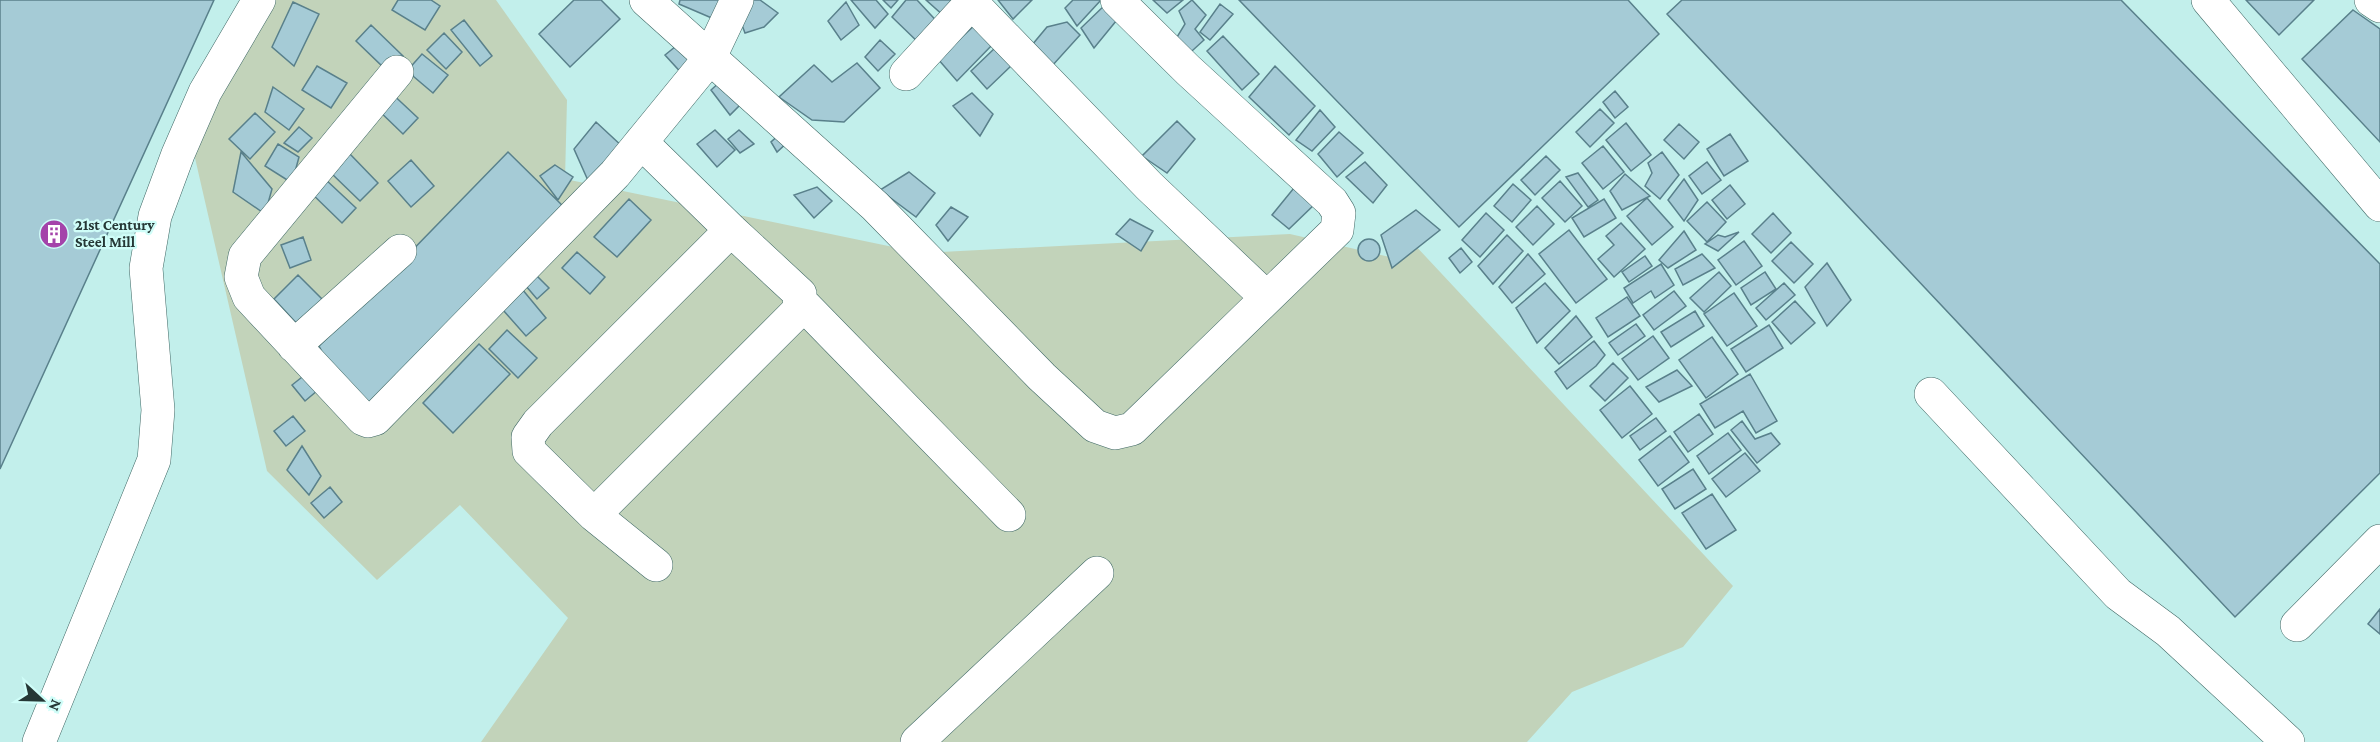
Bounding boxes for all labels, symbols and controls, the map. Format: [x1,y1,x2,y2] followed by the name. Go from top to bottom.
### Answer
[75,217,155,250] place label: 21st Century Steel Mill
[38,218,70,250] building icon: 21st Century Steel Mill
[12,670,72,730] north arrow
[45,697,65,714] text: N

